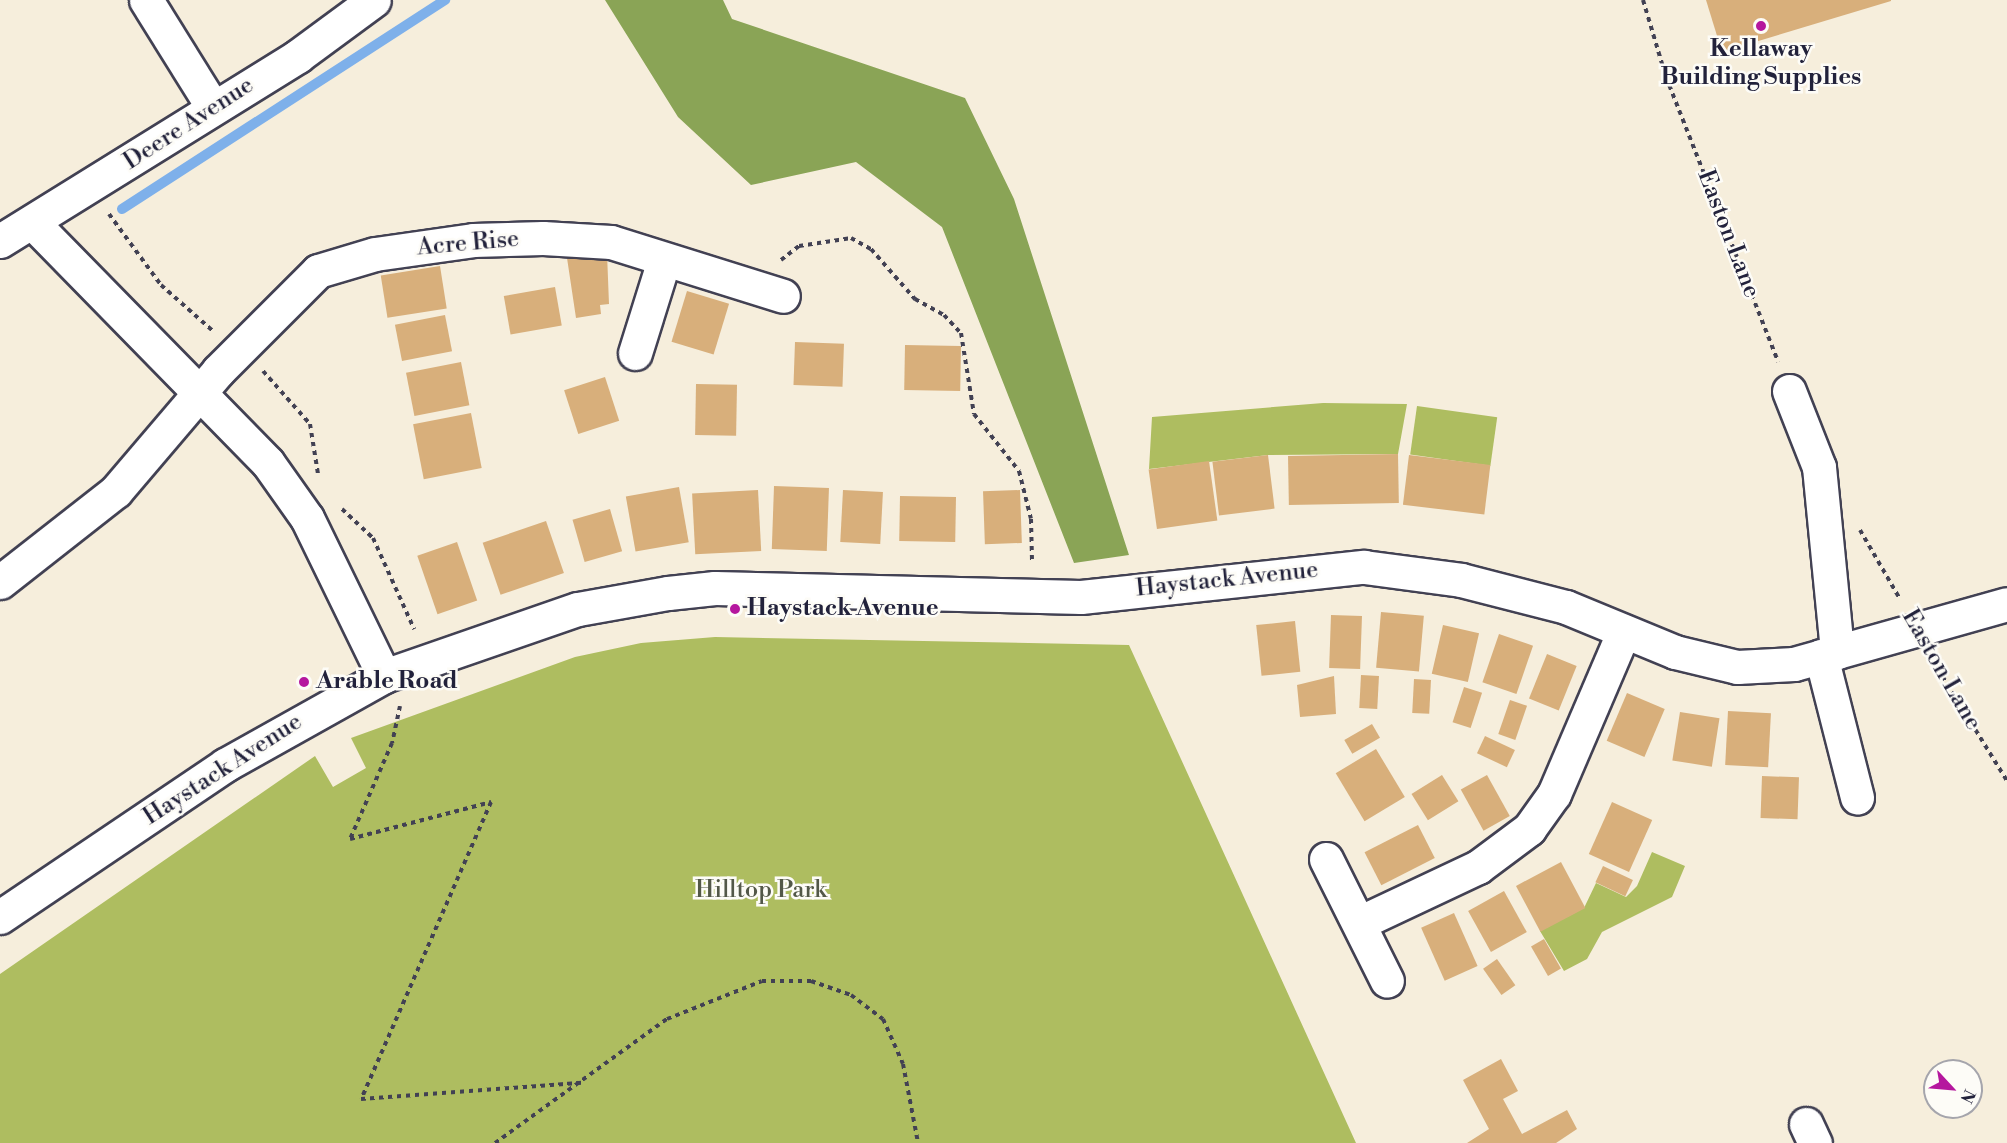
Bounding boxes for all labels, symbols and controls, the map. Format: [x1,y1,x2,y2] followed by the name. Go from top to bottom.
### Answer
[1754,19,1768,33] marker: Kellaway Building Supplies
[1661,36,1861,92] place label: Kellaway Building Supplies
[119,71,259,177] street label: Deere Avenue
[1690,166,1766,302] street label: Easton Lane
[416,225,520,263] street label: Acre Rise
[1134,556,1320,604] street label: Haystack Avenue
[747,595,939,623] place label: Haystack Avenue
[728,602,742,616] marker: Haystack Avenue
[1895,604,1987,736] street label: Easton Lane
[316,668,458,696] place label: Arable Road
[297,675,311,689] marker: Arable Road
[138,708,308,832] street label: Haystack Avenue
[695,877,827,905] park label: Hilltop Park
[1923,1059,1983,1119] north arrow
[1956,1086,1979,1106] text: N

